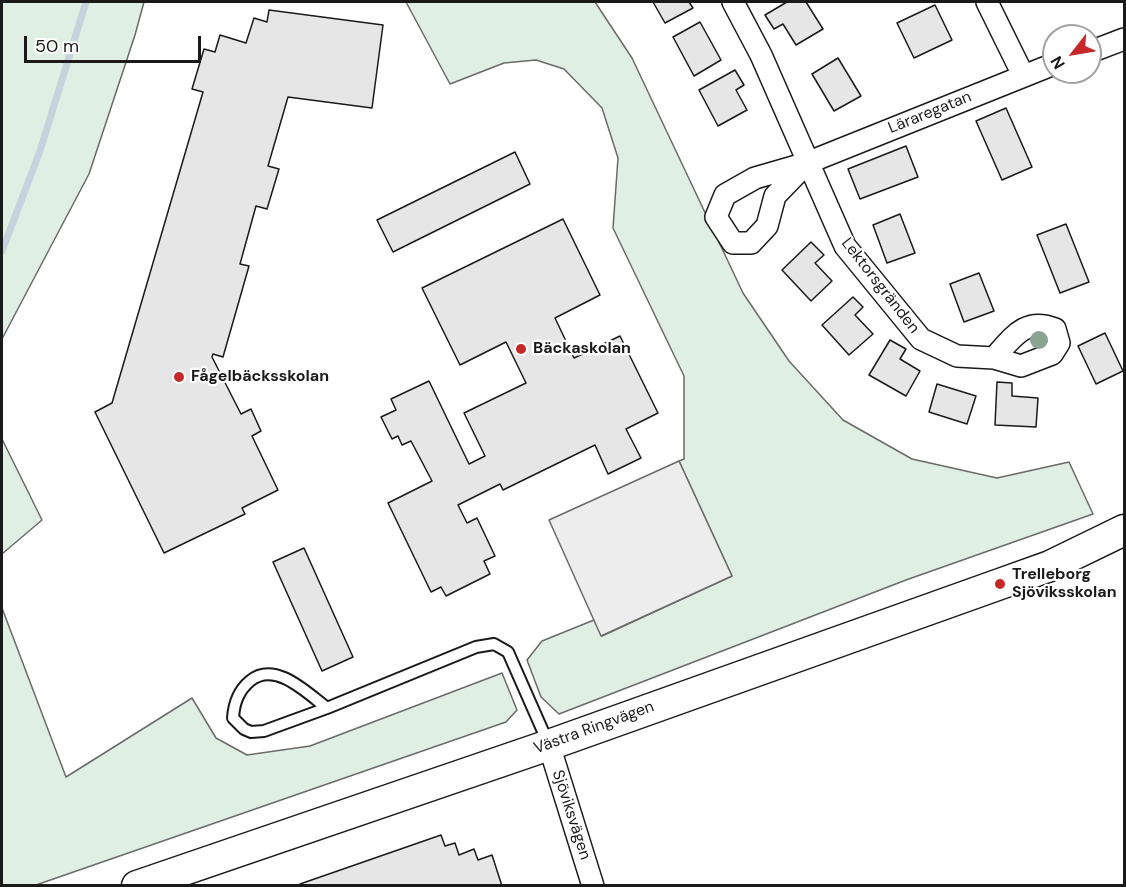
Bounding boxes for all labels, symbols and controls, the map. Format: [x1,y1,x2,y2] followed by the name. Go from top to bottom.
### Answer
[27,24,204,62] scale bar
[1042,24,1102,84] north arrow
[35,34,79,58] text: 50 m
[1046,52,1070,73] text: N
[886,88,974,138] street label: Läraregatan
[837,234,923,338] street label: Lektorsgränden
[533,339,631,359] place label: Bäckaskolan
[514,342,528,356] marker: Bäckaskolan
[191,367,329,387] place label: Fågelbäcksskolan
[172,370,186,384] marker: Fågelbäcksskolan
[1012,565,1117,603] place label: Trelleborg Sjöviksskolan
[993,577,1007,591] marker: Trelleborg Sjöviksskolan
[531,697,657,759] street label: Västra Ringvägen
[547,768,595,862] street label: Sjöviksvägen

